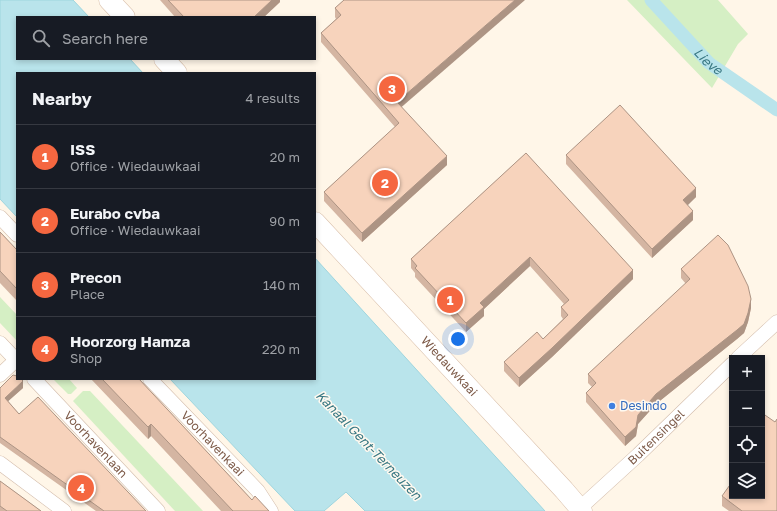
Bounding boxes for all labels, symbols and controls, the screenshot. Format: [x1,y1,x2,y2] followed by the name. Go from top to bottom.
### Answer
[16,16,316,60] search box
[30,27,52,49] icon: search
[62,29,148,47] text: Search here
[691,44,727,79] water label: Lieve
[379,74,405,104] pin: 3
[32,88,92,109] text: Nearby
[246,90,300,106] text: 4 results
[70,140,95,158] text: ISS
[42,149,48,165] text: 1
[270,149,300,165] text: 20 m
[70,158,200,174] text: Office · Wiedauwkaai
[372,168,398,198] pin: 2
[70,204,160,222] text: Eurabo cvba
[41,213,49,229] text: 2
[269,213,300,229] text: 90 m
[70,222,200,238] text: Office · Wiedauwkaai
[70,268,121,286] text: Precon
[41,277,49,293] text: 3
[263,277,300,293] text: 140 m
[437,285,463,315] pin: 1
[70,286,105,302] text: Place
[448,329,468,349] your location
[70,332,190,350] text: Hoorzorg Hamza
[418,333,481,399] street label: Wiedauwkaai
[41,341,49,357] text: 4
[262,341,300,357] text: 220 m
[70,350,102,366] text: Shop
[729,355,765,499] map controls
[729,355,765,391] button: +
[313,387,426,504] water label: Kanaal Gent-Terneuzen
[729,391,765,427] button: −
[620,398,667,413] place label: Desindo
[607,401,617,411] marker: Desindo
[624,406,687,468] street label: Buitensingel
[61,408,131,481] street label: Voorhavenlaan
[178,408,248,479] street label: Voorhavenkaai
[729,427,765,463] button: locate
[729,463,765,499] button: layers
[68,473,94,503] pin: 4

